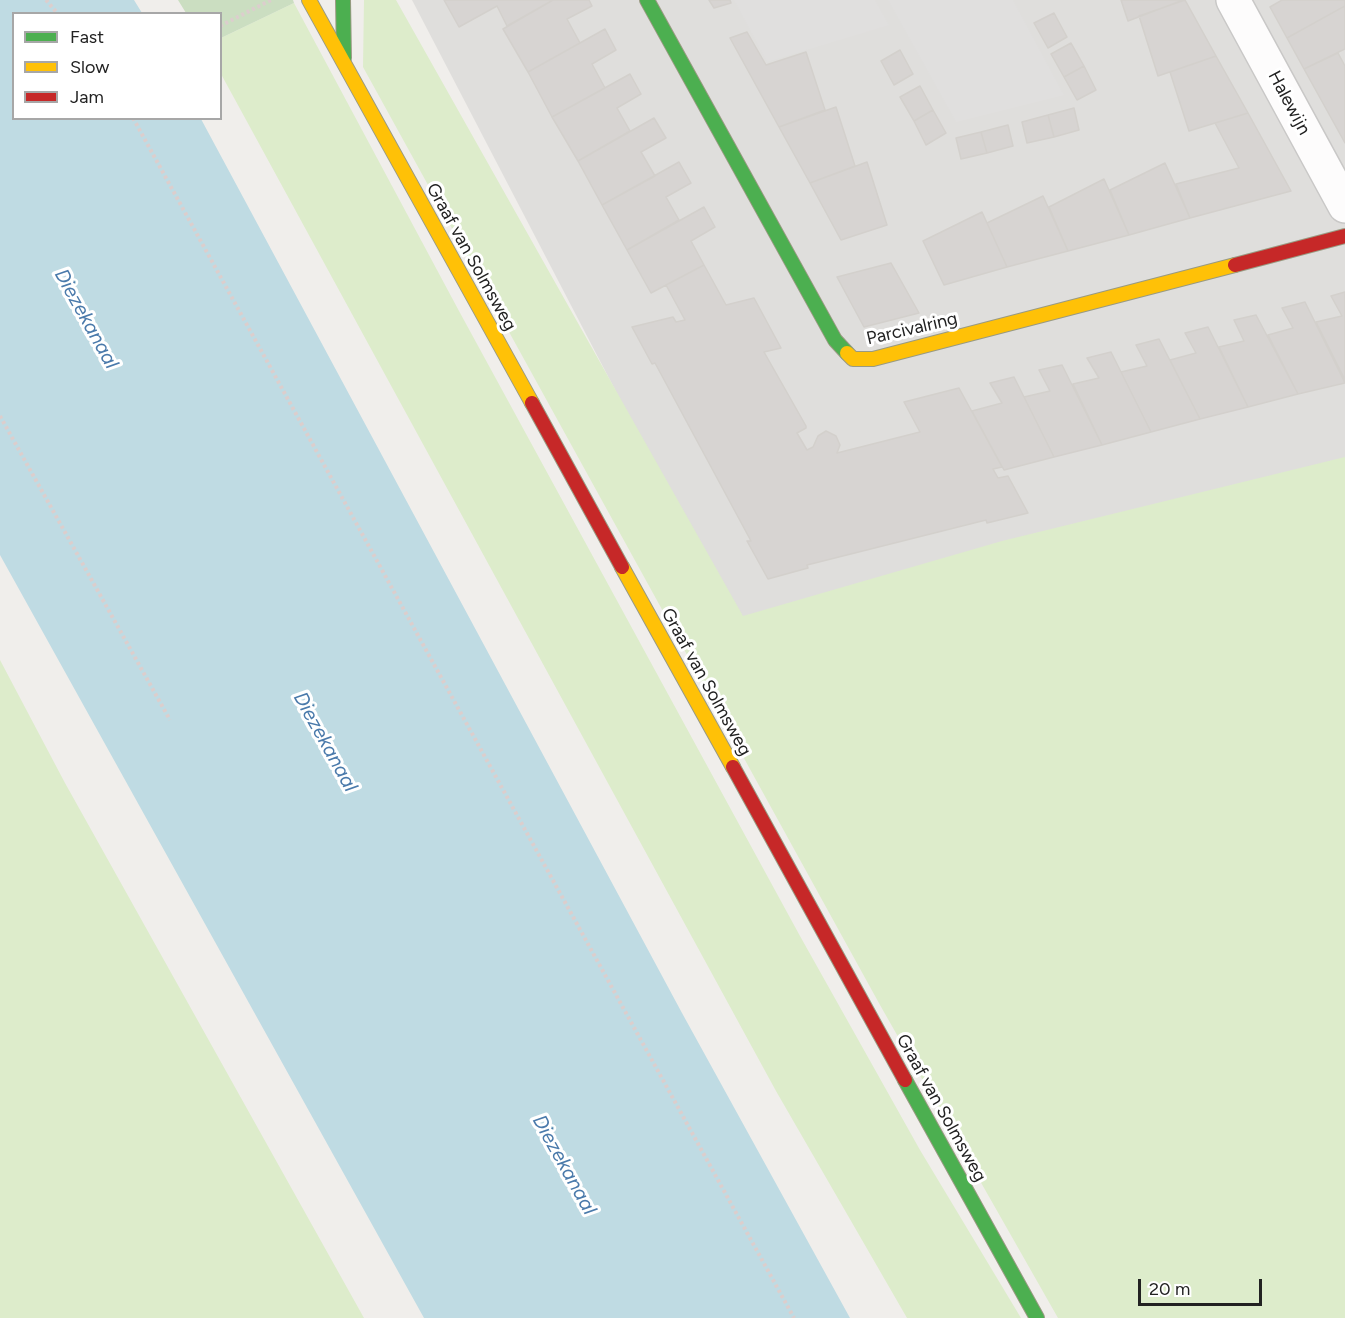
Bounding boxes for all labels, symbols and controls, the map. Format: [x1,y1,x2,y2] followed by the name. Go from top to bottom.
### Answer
[12,12,222,120] legend
[70,26,104,48] text: Fast
[70,56,109,78] text: Slow
[1263,67,1315,139] street label: Halewijn
[70,86,104,108] text: Jam
[421,179,521,335] street label: Graaf van Solmsweg
[49,265,123,373] water label: Diezekanaal
[864,308,960,350] street label: Parcivalring
[656,604,756,760] street label: Graaf van Solmsweg
[288,688,362,796] water label: Diezekanaal
[891,1030,991,1186] street label: Graaf van Solmsweg
[527,1111,601,1219] water label: Diezekanaal
[1141,1267,1266,1305] scale bar
[1149,1278,1190,1300] text: 20 m

